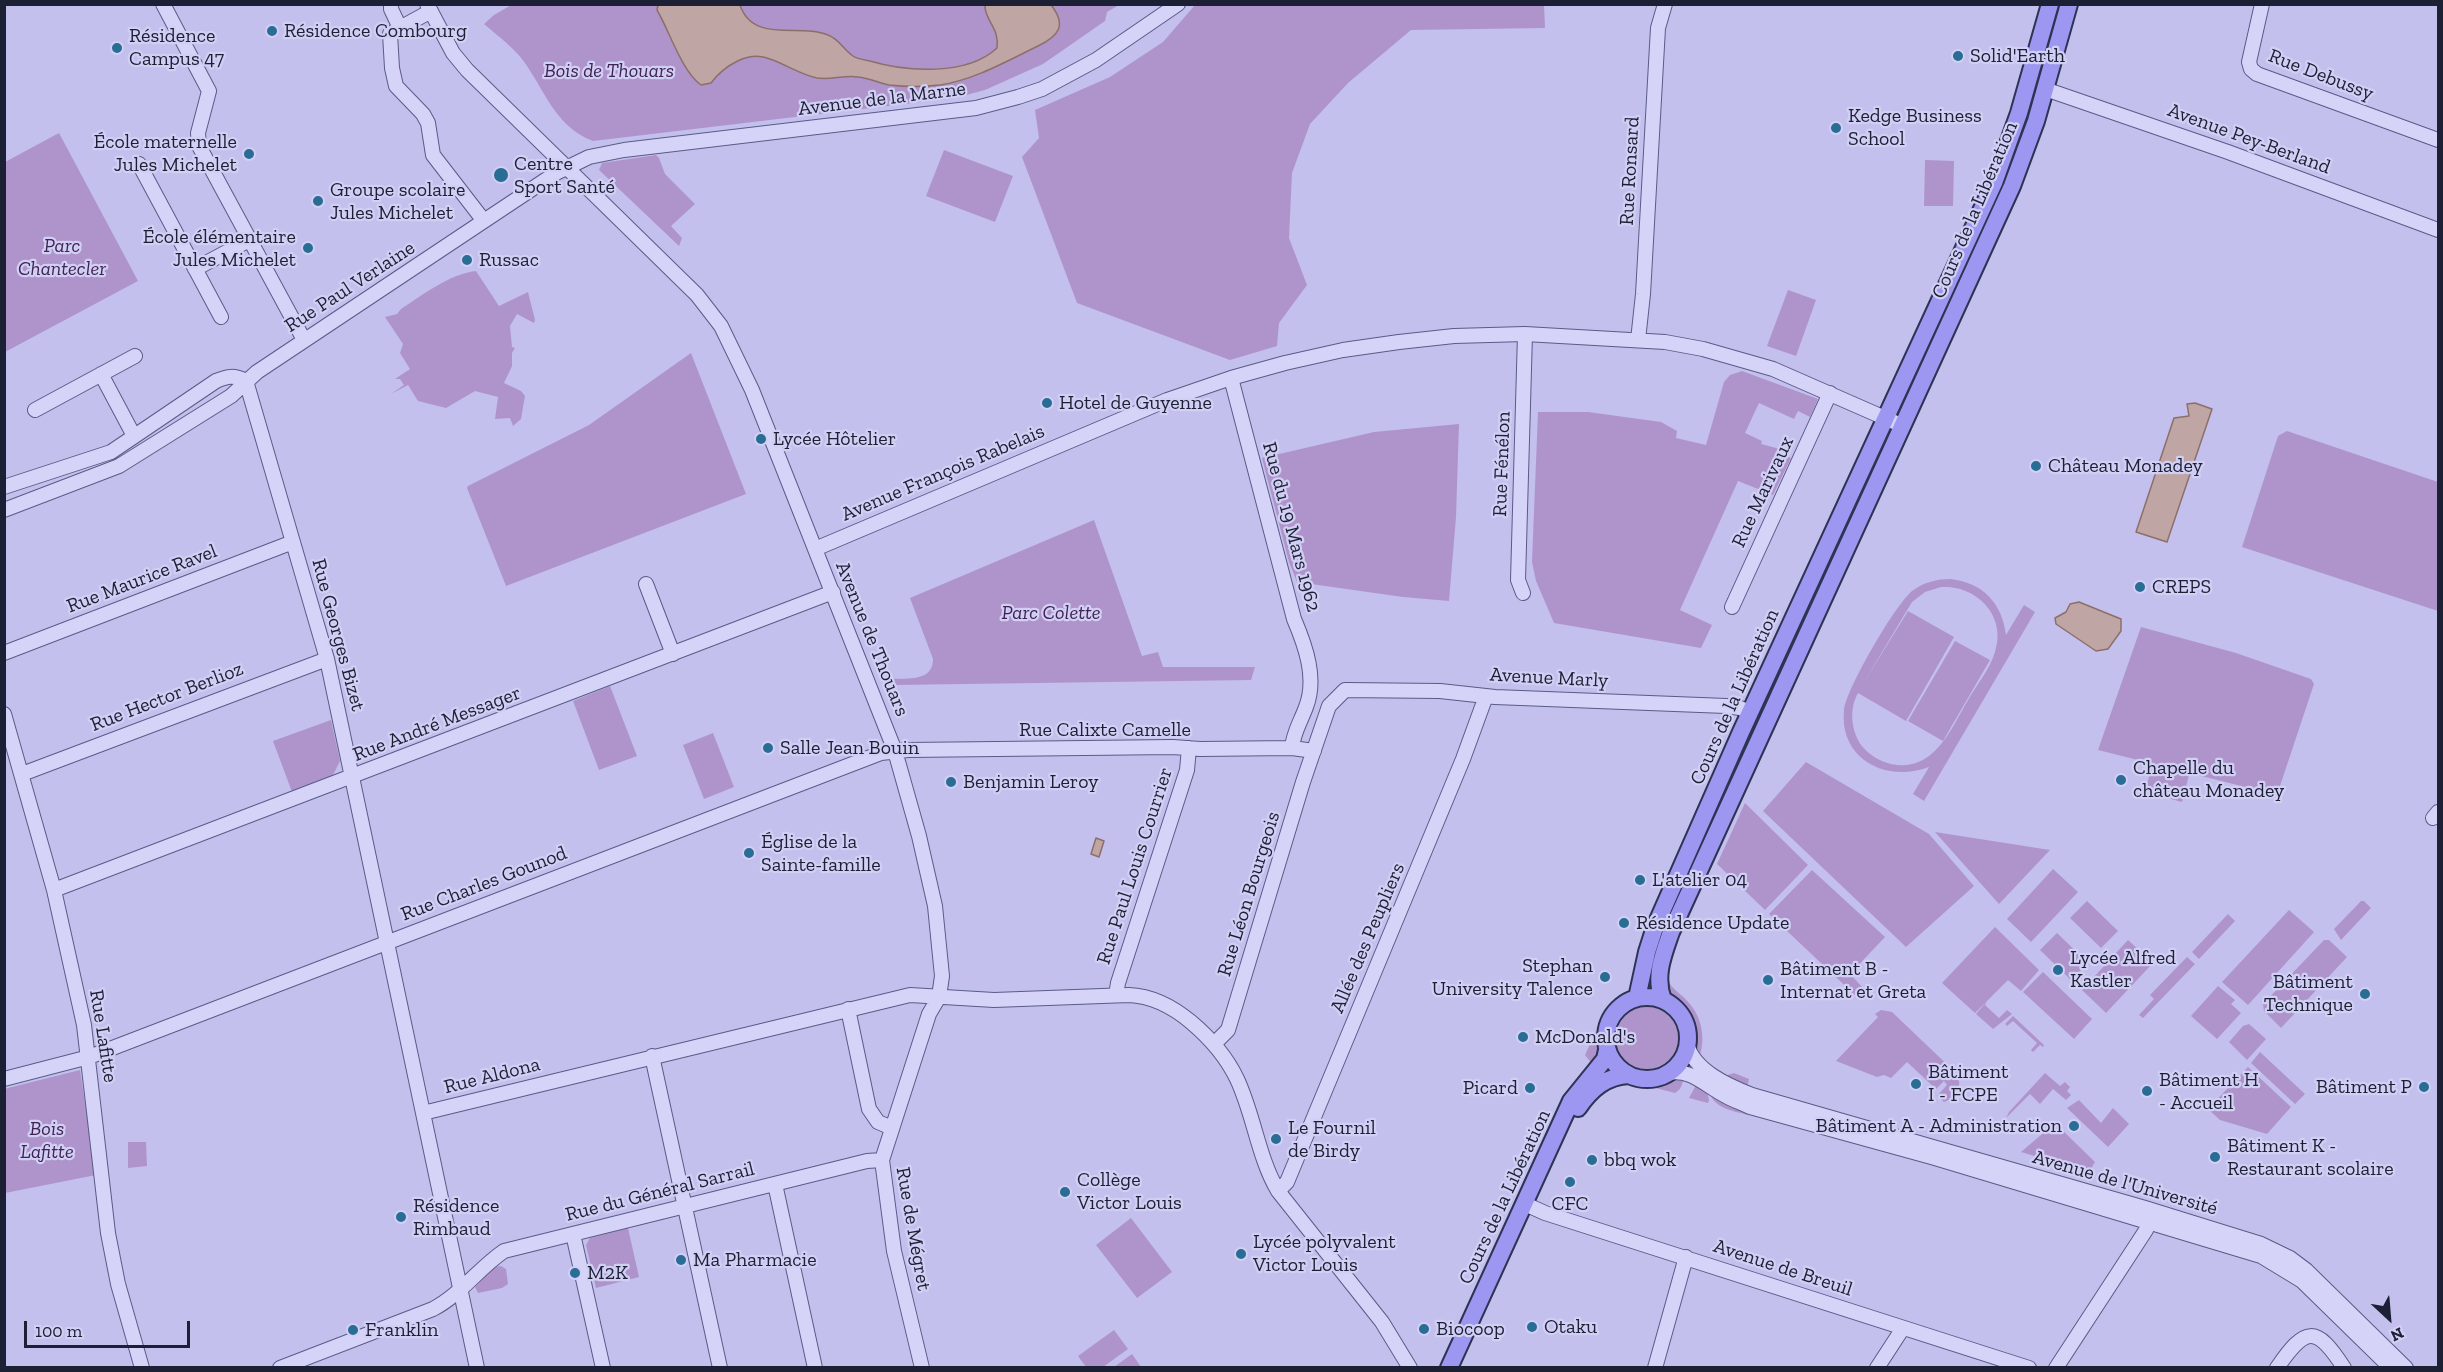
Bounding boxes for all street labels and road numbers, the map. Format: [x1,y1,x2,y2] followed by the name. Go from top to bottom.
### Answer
[2265,44,2377,106] street label: Rue Debussy
[797,77,967,121] street label: Avenue de la Marne
[2164,98,2334,180] street label: Avenue Pey-Berland
[1615,116,1645,226] street label: Rue Ronsard
[1927,118,2023,302] street label: Cours de la Libération
[280,236,420,338] street label: Rue Paul Verlaine
[1488,411,1516,517] street label: Rue Fénélon
[838,419,1048,527] street label: Avenue François Rabelais
[1727,433,1799,551] street label: Rue Marivaux
[1257,439,1325,615] street label: Rue du 19 Mars 1962
[63,539,221,619] street label: Rue Maurice Ravel
[306,556,370,714] street label: Rue Georges Bizet
[830,558,914,720] street label: Avenue de Thouars
[1685,605,1785,789] street label: Cours de la Libération
[87,657,247,737] street label: Rue Hector Berlioz
[1489,663,1609,693] street label: Avenue Marly
[350,681,524,767] street label: Rue André Messager
[1019,718,1191,742] street label: Rue Calixte Camelle
[1092,765,1178,967] street label: Rue Paul Louis Courrier
[1213,809,1285,979] street label: Rue Léon Bourgeois
[398,841,570,927] street label: Rue Charles Gounod
[1326,859,1410,1017] street label: Allée des Peupliers
[84,988,122,1084] street label: Rue Lafitte
[441,1052,543,1100] street label: Rue Aldona
[1454,1106,1556,1288] street label: Cours de la Libération
[2030,1145,2220,1221] street label: Avenue de l'Université
[563,1157,757,1227] street label: Rue du Général Sarrail
[890,1165,936,1293] street label: Rue de Mégret
[1710,1234,1856,1302] street label: Avenue de Breuil

